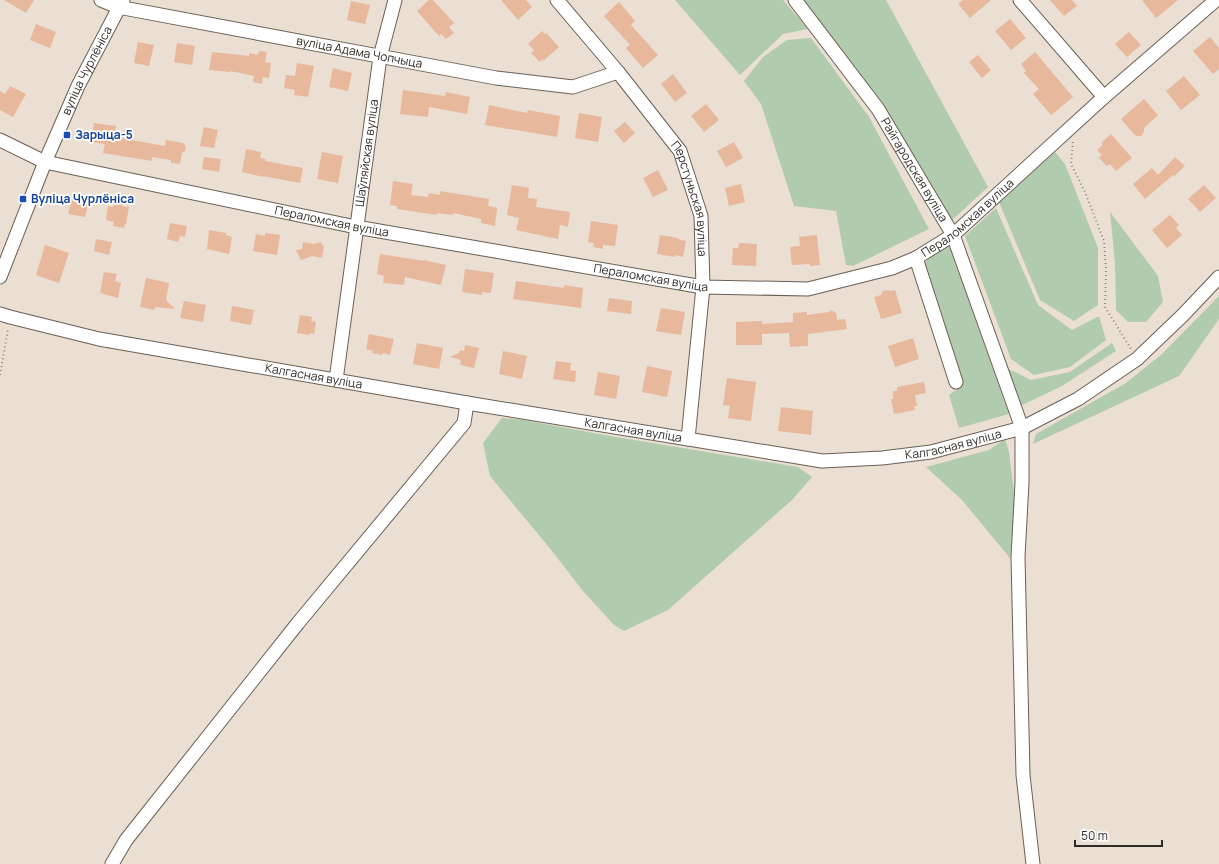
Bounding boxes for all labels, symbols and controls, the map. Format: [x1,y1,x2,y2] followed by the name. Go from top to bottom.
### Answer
[57,23,116,118] street label: вуліца Чурлёніса
[295,32,424,72] street label: вуліца Адама Чопчыца
[351,98,382,208] street label: Шаўляйская вуліца
[877,114,952,225] street label: Райгародская вуліца
[75,126,133,143] place label: Зарыца-5
[62,130,72,140] marker: Зарыца-5
[667,137,711,257] street label: Перстуньская вуліца
[918,174,1017,261] street label: Пераломская вуліца
[31,190,134,207] place label: Вуліца Чурлёніса
[18,194,28,204] marker: Вуліца Чурлёніса
[273,201,390,241] street label: Пераломская вуліца
[592,259,708,295] street label: Пераломская вуліца
[264,359,364,393] street label: Калгасная вуліца
[583,413,683,446] street label: Калгасная вуліца
[904,425,1003,463] street label: Калгасная вуліца
[1075,822,1162,848] scale bar
[1081,827,1108,844] text: 50 m

